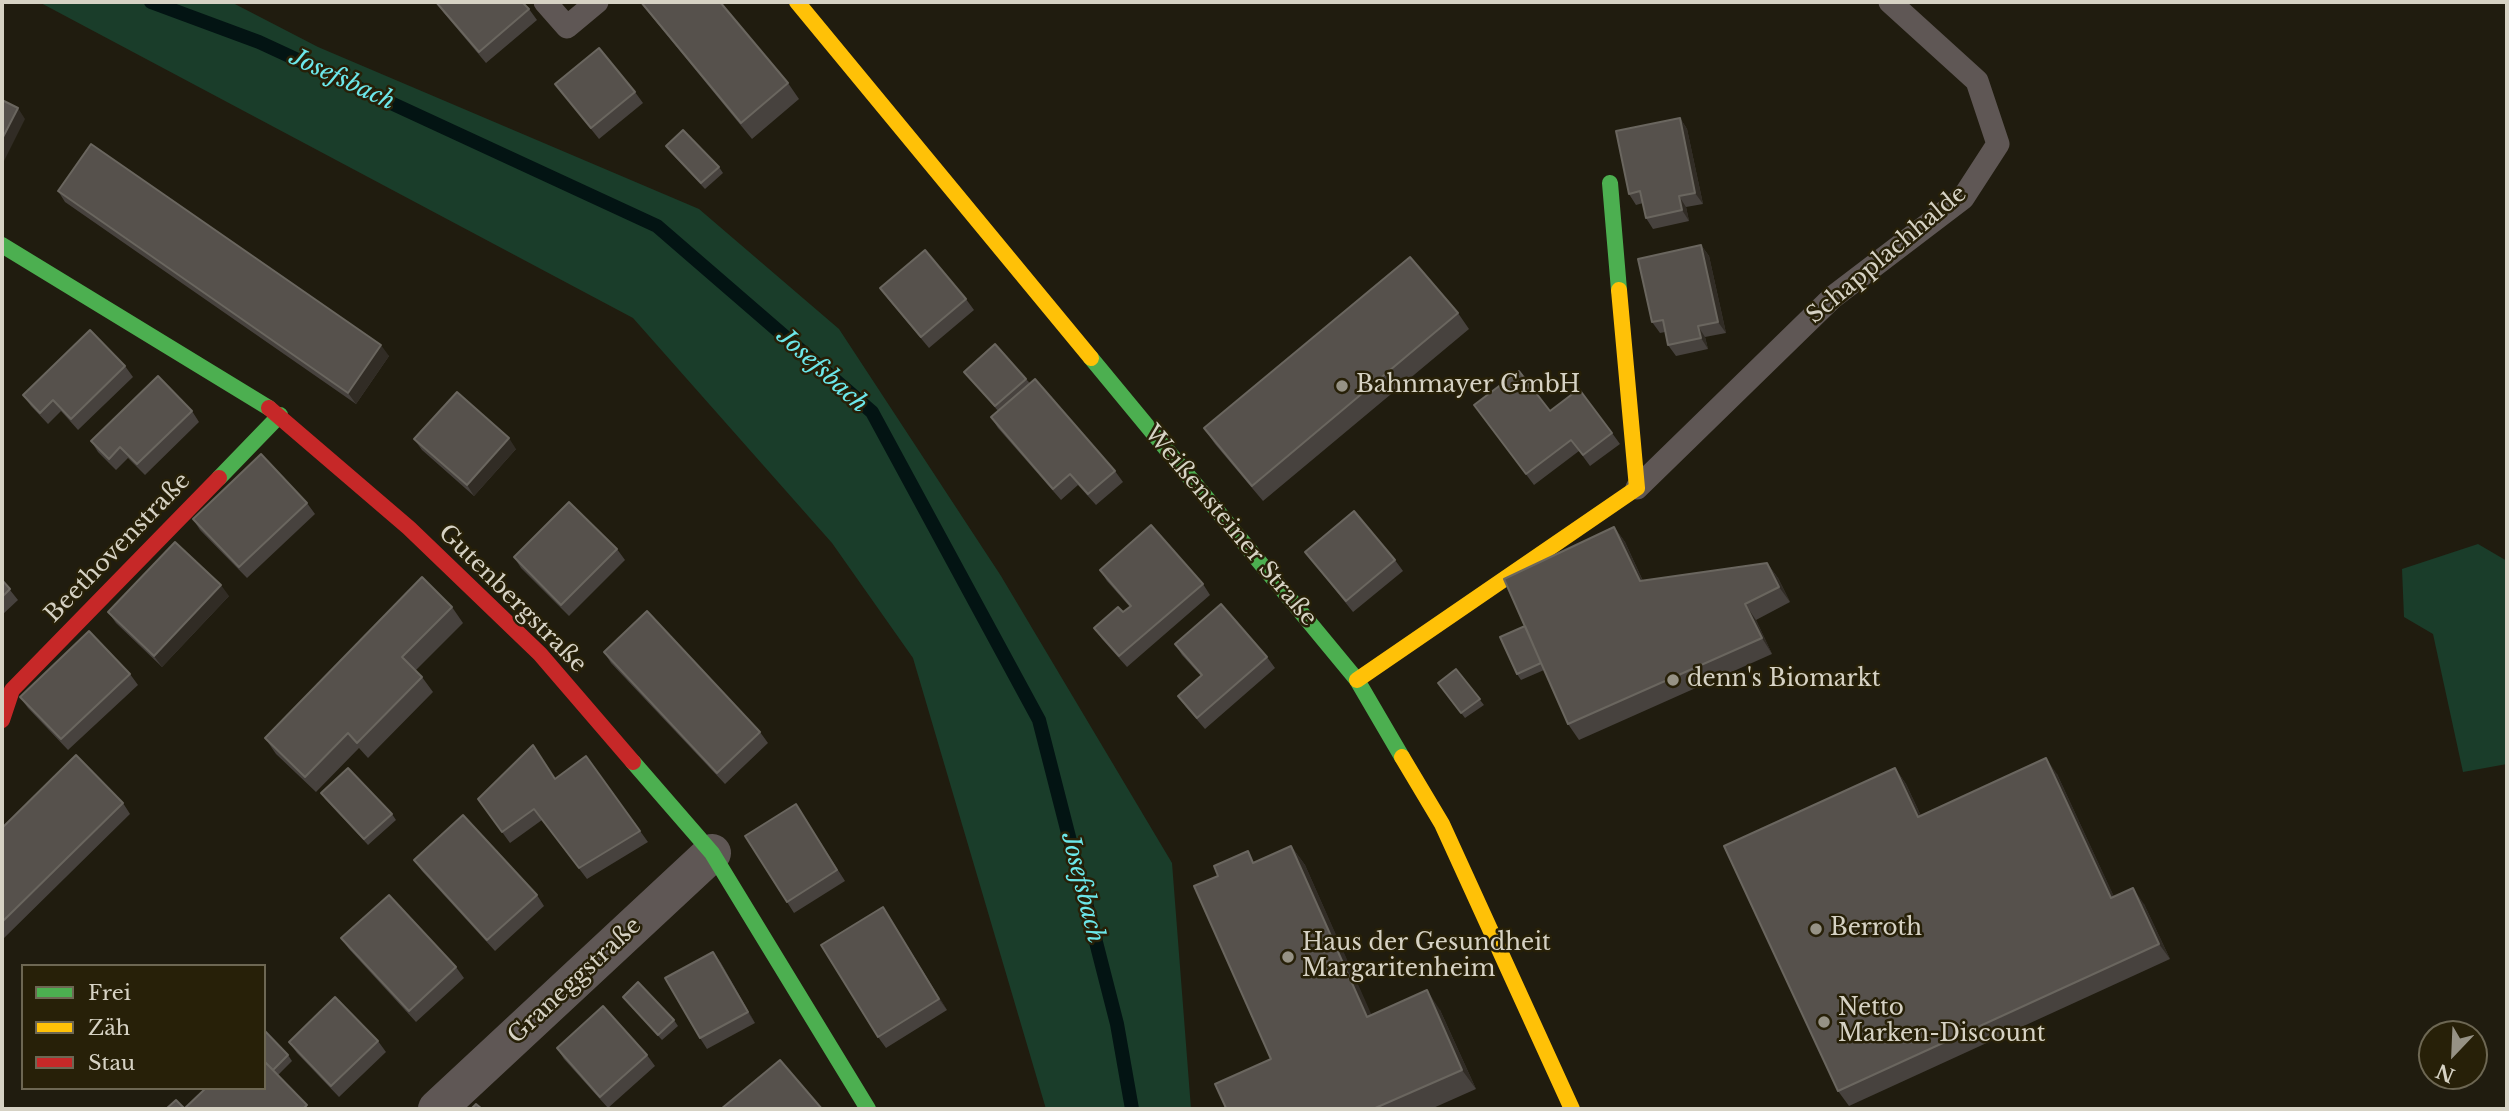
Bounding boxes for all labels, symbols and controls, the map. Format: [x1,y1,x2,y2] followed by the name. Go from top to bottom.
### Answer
[285,43,399,117] water label: Josefsbach
[1801,180,1973,330] street label: Schapplachhalde
[771,323,873,419] water label: Josefsbach
[1356,372,1580,400] place label: Bahnmayer GmbH
[1334,378,1350,394] marker: Bahnmayer GmbH
[1138,420,1322,632] street label: Weißensteiner Straße
[40,467,196,629] street label: Beethovenstraße
[432,519,592,679] street label: Gutenbergstraße
[1687,666,1880,694] place label: denn's Biomarkt
[1665,672,1681,688] marker: denn's Biomarkt
[1054,830,1110,946] water label: Josefsbach
[503,912,647,1050] street label: Graneggstraße
[1830,915,1922,943] place label: Berroth
[1808,921,1824,937] marker: Berroth
[1302,930,1551,984] place label: Haus der Gesundheit Margaritenheim
[1280,949,1296,965] marker: Haus der Gesundheit Margaritenheim
[21,964,266,1090] legend
[88,980,131,1006] text: Frei
[1838,995,2045,1049] place label: Netto Marken-Discount
[1816,1014,1832,1030] marker: Netto Marken-Discount
[88,1015,130,1041] text: Zäh
[2418,1020,2488,1090] north arrow
[88,1050,135,1076] text: Stau
[2433,1059,2458,1087] text: N

